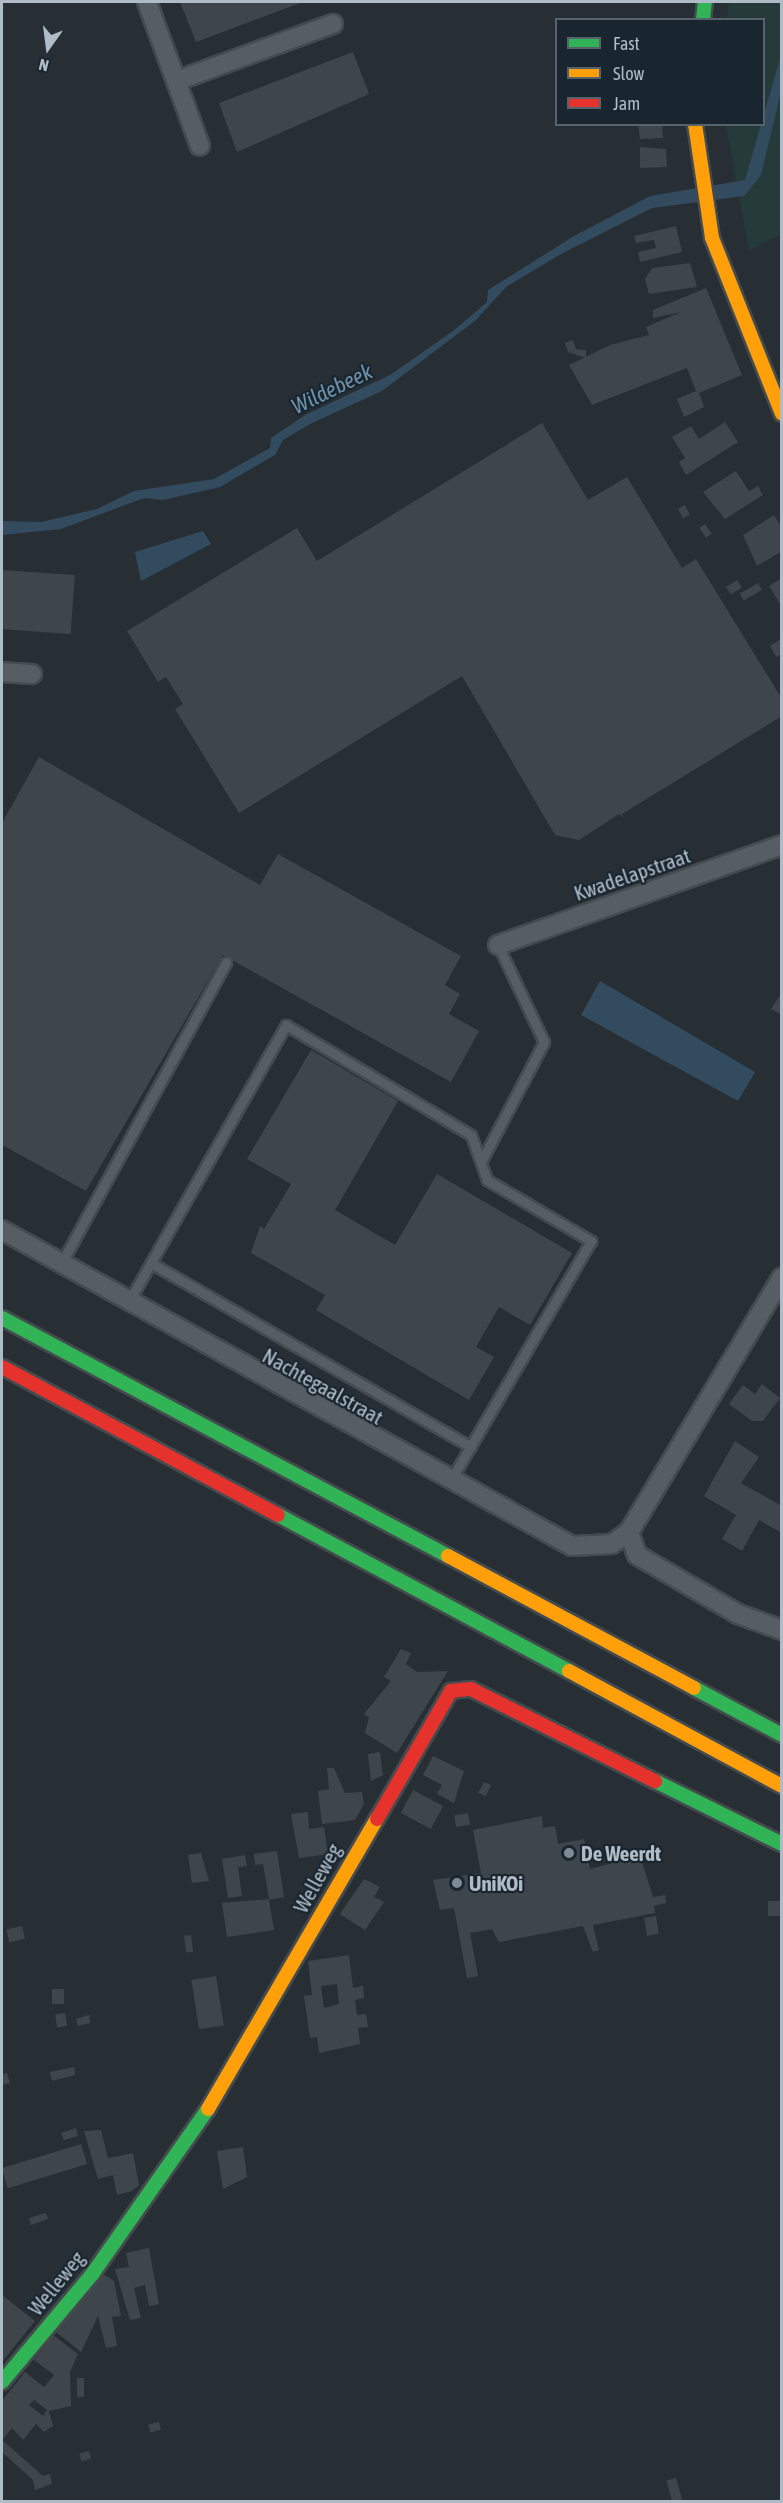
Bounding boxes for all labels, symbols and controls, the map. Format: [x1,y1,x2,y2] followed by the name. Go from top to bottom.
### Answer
[18,18,78,78] north arrow
[555,18,765,126] legend
[613,33,640,54] text: Fast
[37,56,50,75] text: N
[613,63,644,84] text: Slow
[613,93,640,114] text: Jam
[287,358,377,420] water label: Wildebeek
[571,842,693,906] street label: Kwadelapstraat
[258,1342,388,1430] street label: Nachtegaalstraat
[288,1839,346,1917] street label: Welleweg
[581,1840,661,1866] place label: De Weerdt
[562,1846,576,1860] marker: De Weerdt
[469,1870,523,1896] place label: UniKOi
[450,1876,464,1890] marker: UniKOi
[23,2246,89,2320] street label: Welleweg

